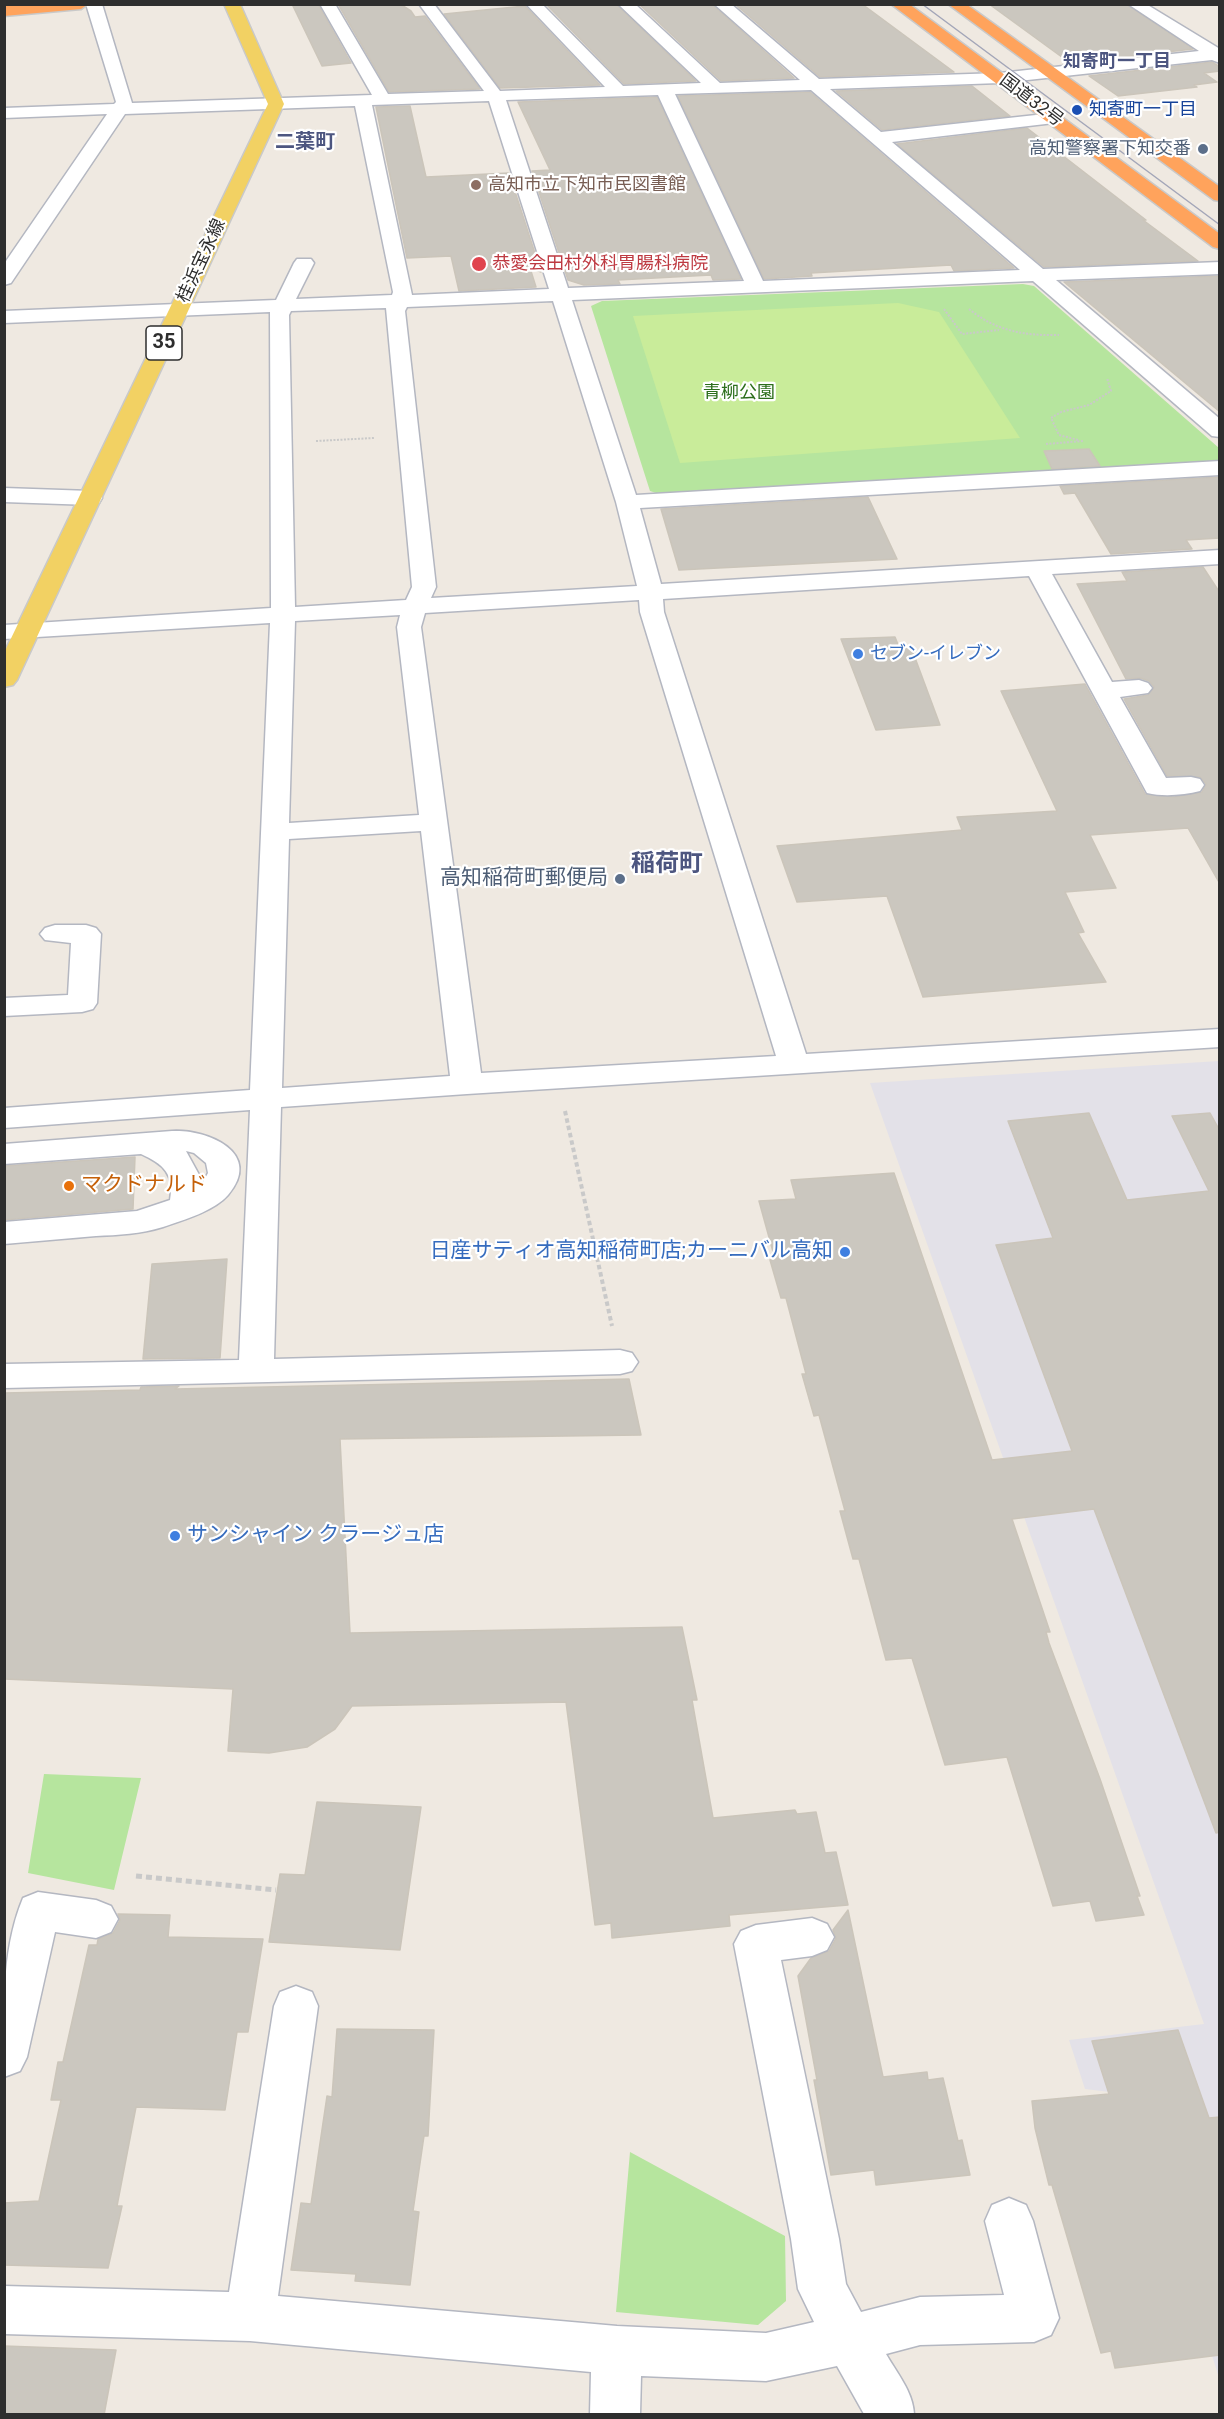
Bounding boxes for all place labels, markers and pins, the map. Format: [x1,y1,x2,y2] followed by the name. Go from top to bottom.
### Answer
[1089,99,1197,121] place label: 知寄町一丁目
[1070,103,1084,117] marker: 知寄町一丁目
[1029,138,1191,160] place label: 高知警察署下知交番
[1196,142,1210,156] marker: 高知警察署下知交番
[488,174,686,196] place label: 高知市立下知市民図書館
[469,178,483,192] marker: 高知市立下知市民図書館
[492,253,708,275] place label: 恭愛会田村外科胃腸科病院
[470,255,488,273] marker: 恭愛会田村外科胃腸科病院
[870,643,1001,665] place label: セブン-イレブン
[851,647,865,661] marker: セブン-イレブン
[440,866,608,892] place label: 高知稲荷町郵便局
[613,872,627,886] marker: 高知稲荷町郵便局
[81,1173,207,1199] place label: マクドナルド
[62,1179,76,1193] marker: マクドナルド
[430,1239,833,1265] place label: 日産サティオ高知稲荷町店;カーニバル高知
[838,1245,852,1259] marker: 日産サティオ高知稲荷町店;カーニバル高知
[187,1523,444,1549] place label: サンシャイン クラージュ店
[168,1529,182,1543] marker: サンシャイン クラージュ店

